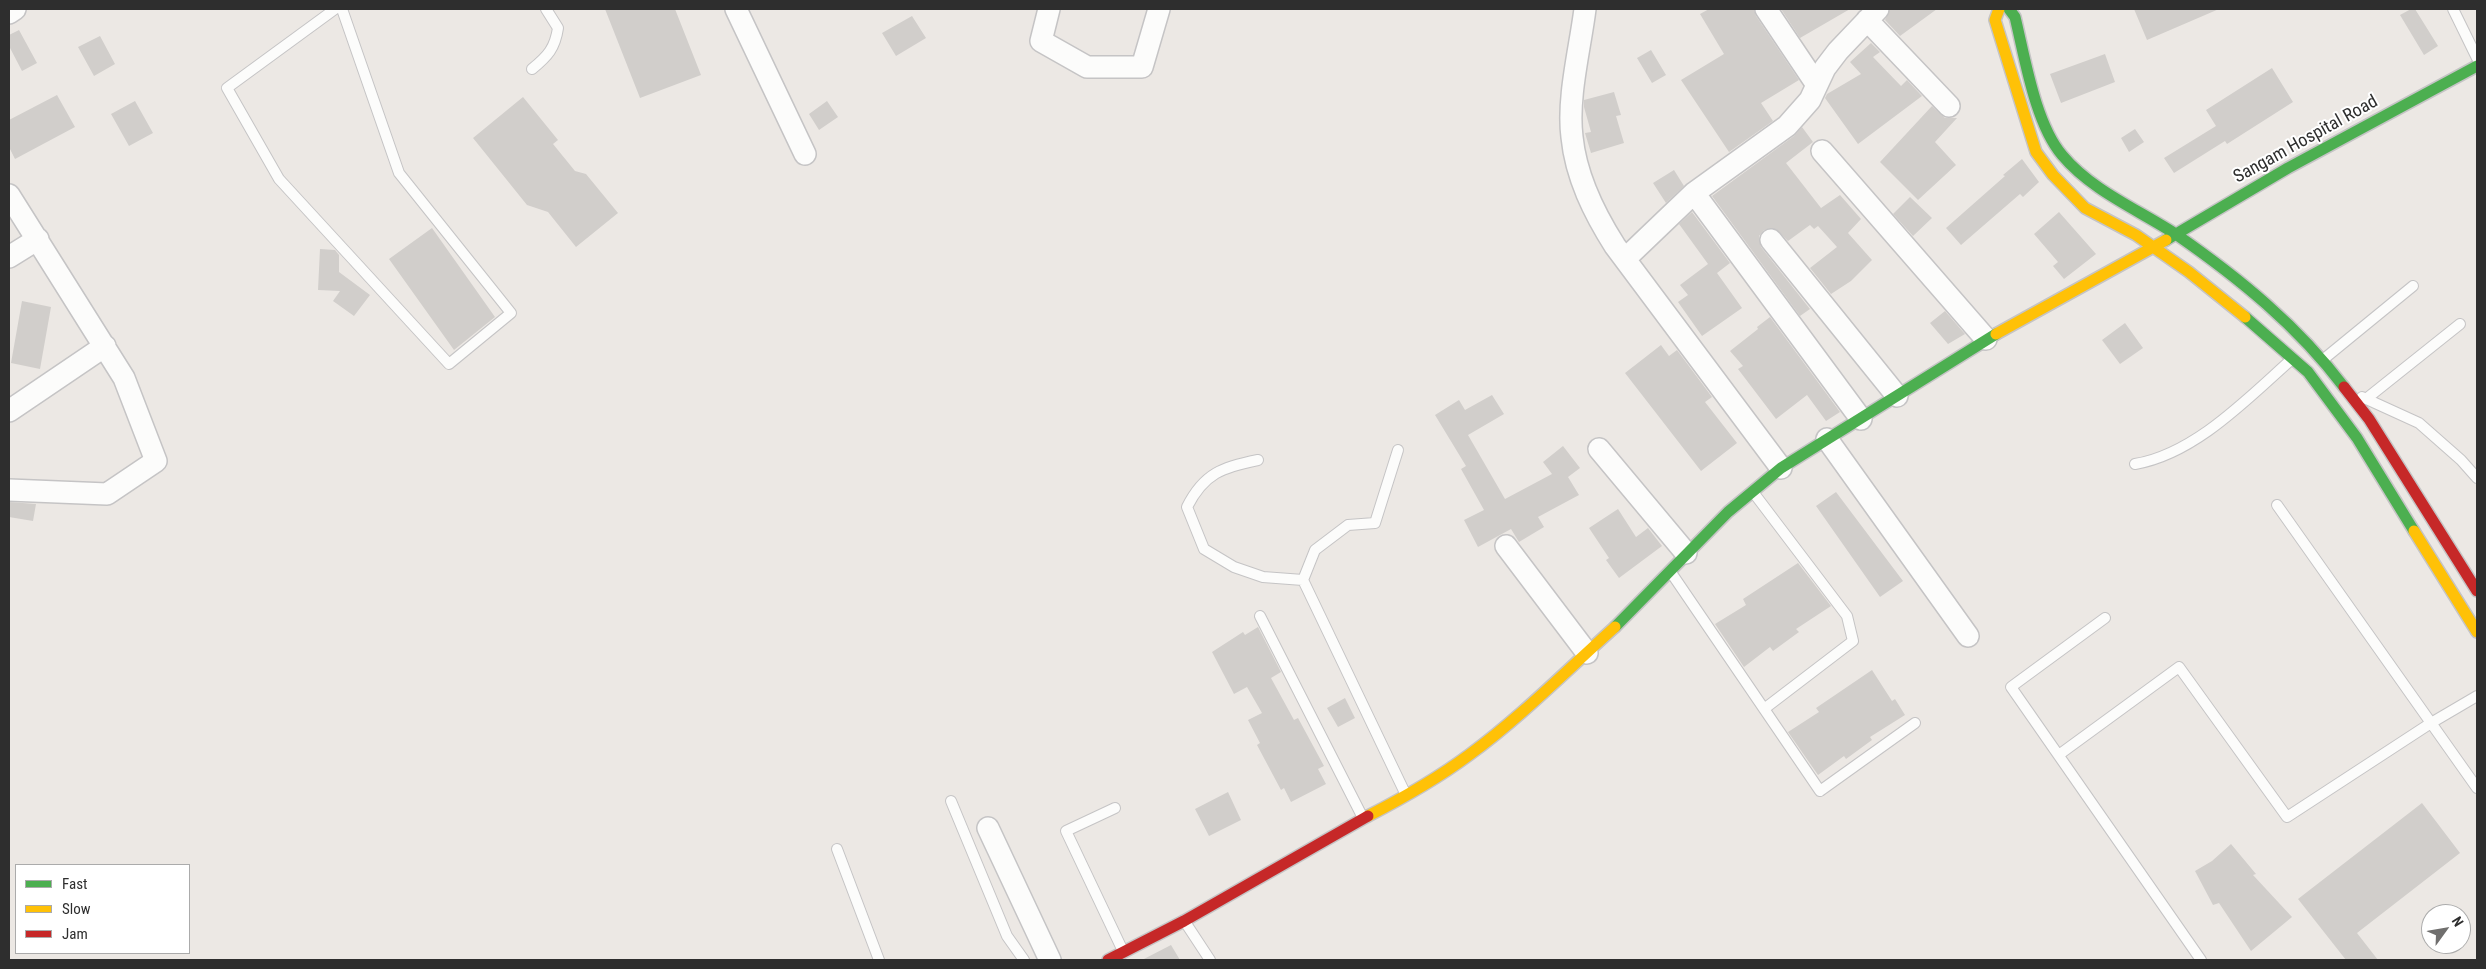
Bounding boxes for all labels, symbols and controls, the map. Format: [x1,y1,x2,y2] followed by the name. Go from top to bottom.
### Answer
[2230,91,2382,189] street label: Sangam Hospital Road
[15,864,190,954] legend
[62,875,87,893] text: Fast
[62,900,91,918] text: Slow
[2421,904,2471,954] north arrow
[2449,914,2467,929] text: N
[62,925,88,943] text: Jam

